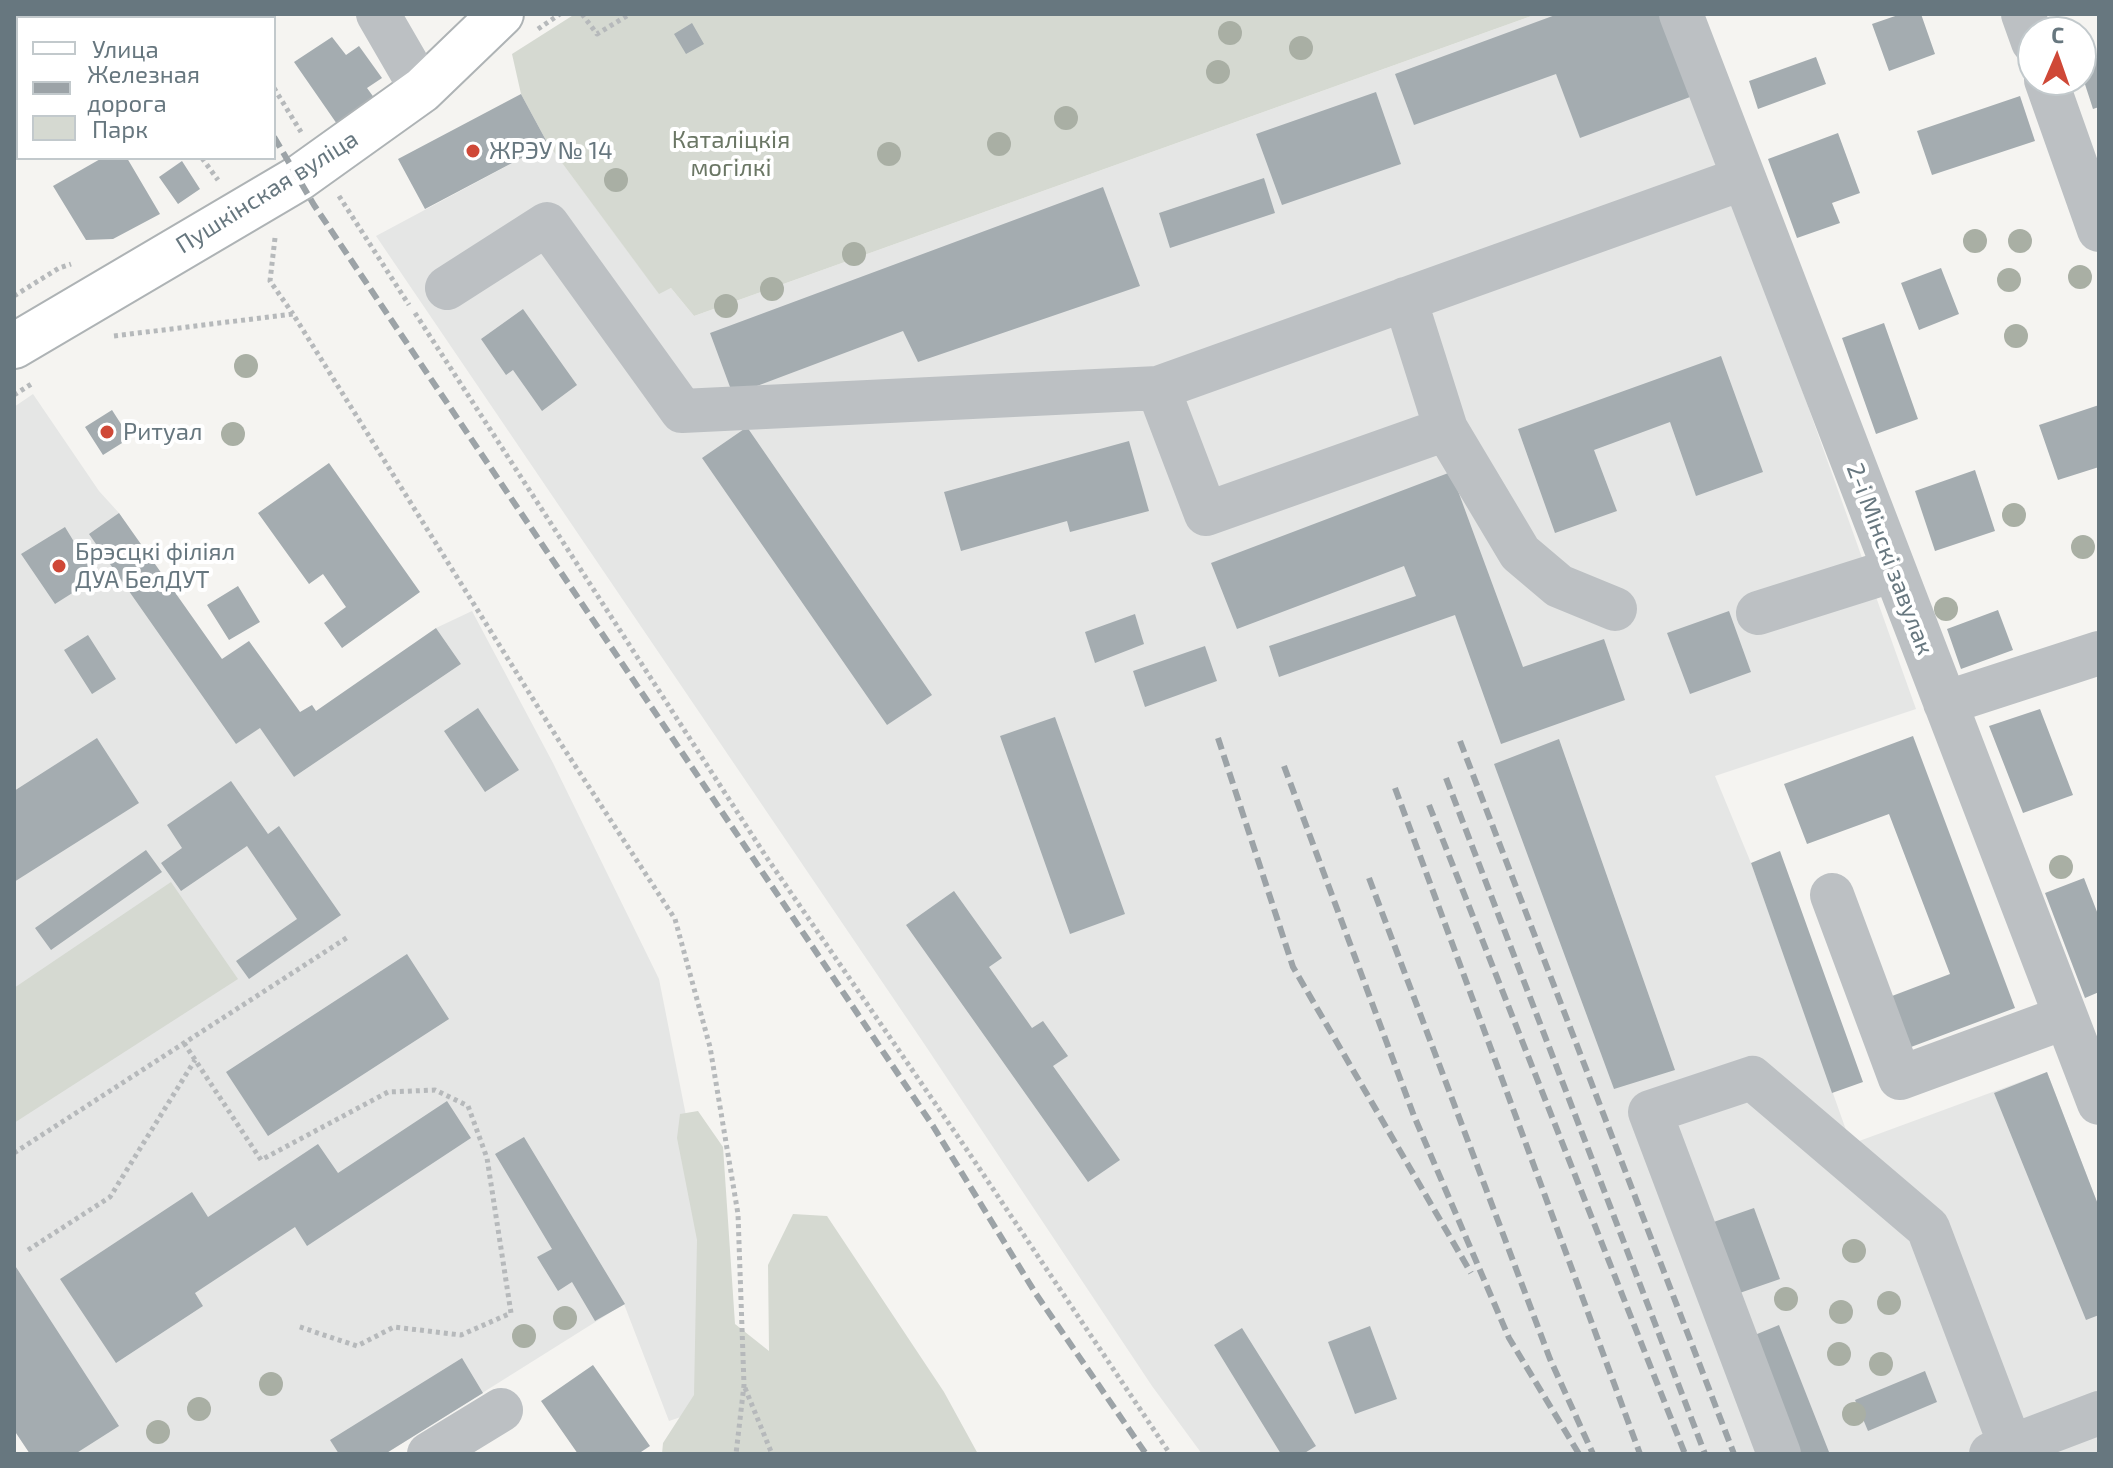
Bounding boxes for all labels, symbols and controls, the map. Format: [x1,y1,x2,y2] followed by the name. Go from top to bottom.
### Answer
[16,16,276,160] legend
[2017,16,2097,96] north arrow
[2051,21,2065,47] text: С
[92,34,159,63] text: Улица
[87,59,200,117] text: Железная дорога
[92,114,148,143] text: Парк
[171,124,363,260] street label: Пушкінская вуліца
[672,126,790,182] park label: Каталіцкія могілкі
[489,137,613,165] place label: ЖРЭУ № 14
[464,142,482,160] marker: ЖРЭУ № 14
[123,418,202,446] place label: Ритуал
[98,423,116,441] marker: Ритуал
[1840,459,1940,659] street label: 2-і Мінскі завулак
[75,538,235,594] place label: Брэсцкі філіял ДУА БелДУТ
[50,557,68,575] marker: Брэсцкі філіял ДУА БелДУТ

